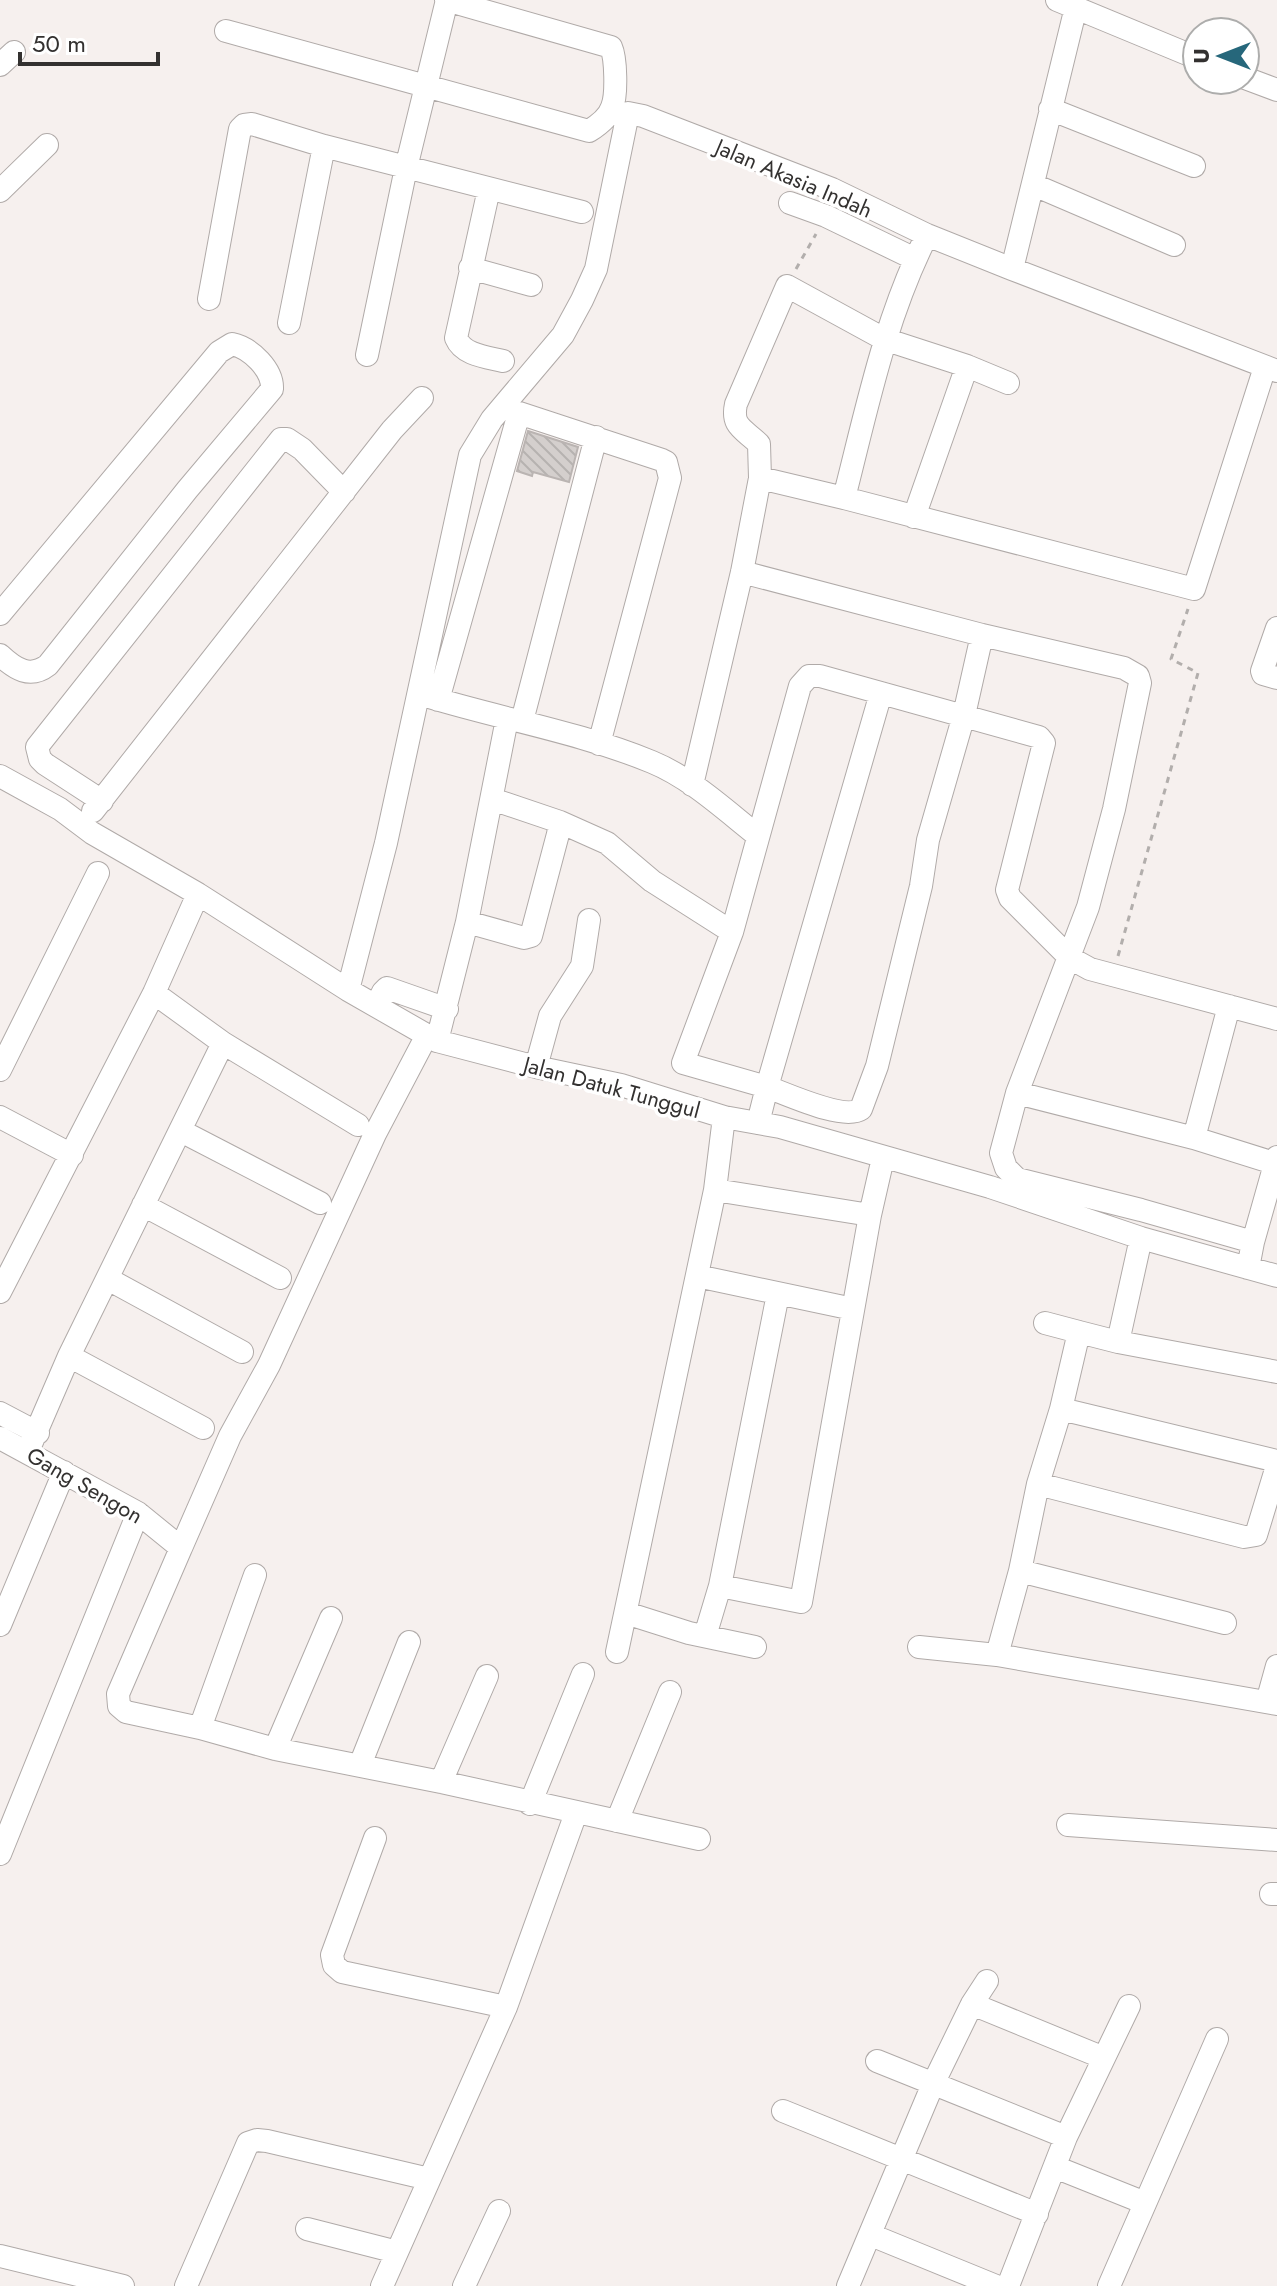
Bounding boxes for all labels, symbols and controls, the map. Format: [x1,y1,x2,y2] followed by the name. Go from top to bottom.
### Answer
[20,16,158,66] scale bar
[1181,16,1261,96] north arrow
[32,26,86,61] text: 50 m
[1185,48,1217,64] text: U
[708,129,877,226] street label: Jalan Akasia Indah
[517,1047,704,1126] street label: Jalan Datuk Tunggul
[21,1439,149,1531] street label: Gang Sengon

